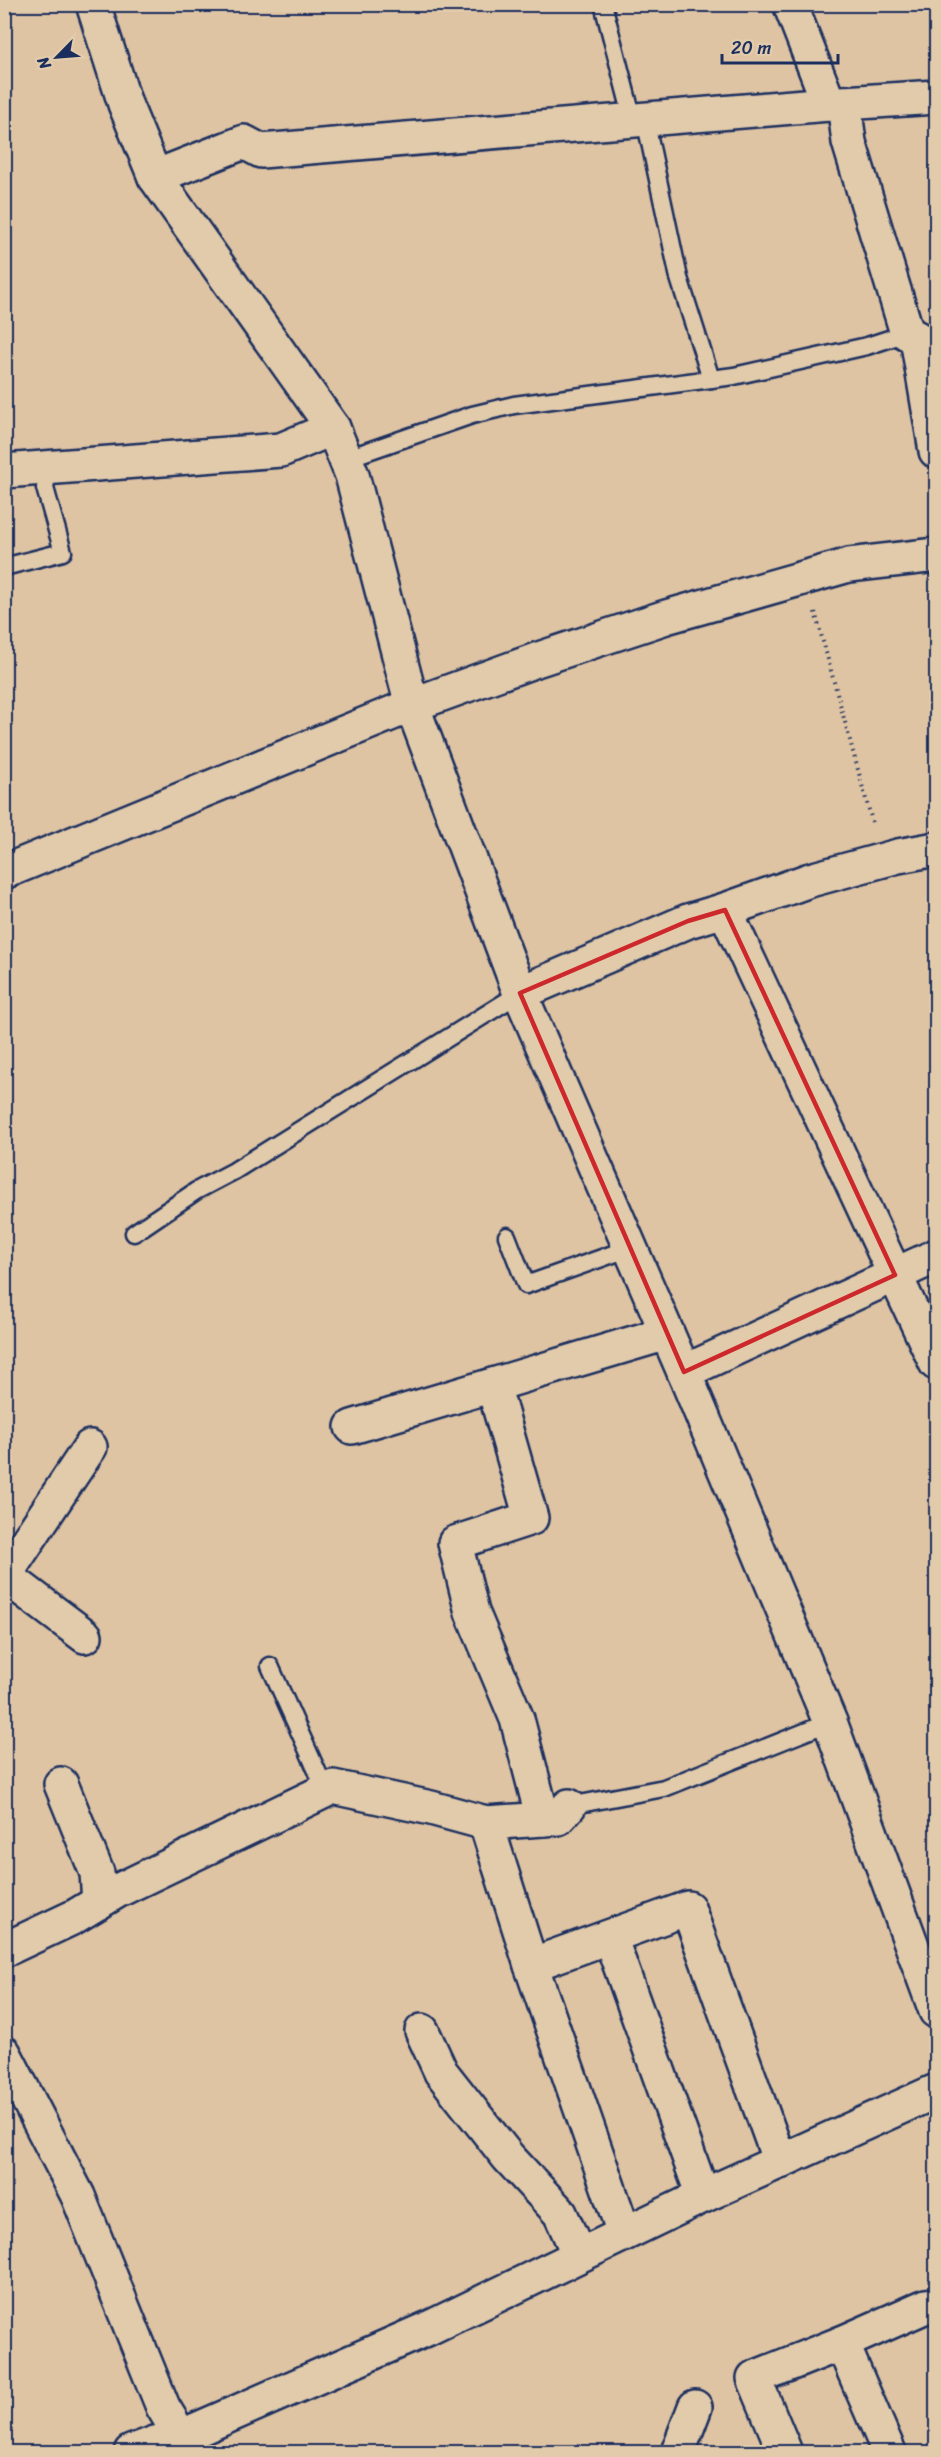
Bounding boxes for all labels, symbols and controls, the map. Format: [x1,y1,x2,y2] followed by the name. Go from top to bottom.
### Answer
[27,27,87,87] north arrow
[722,27,838,65] scale bar
[731,32,771,64] text: 20 m
[28,51,60,75] text: N

